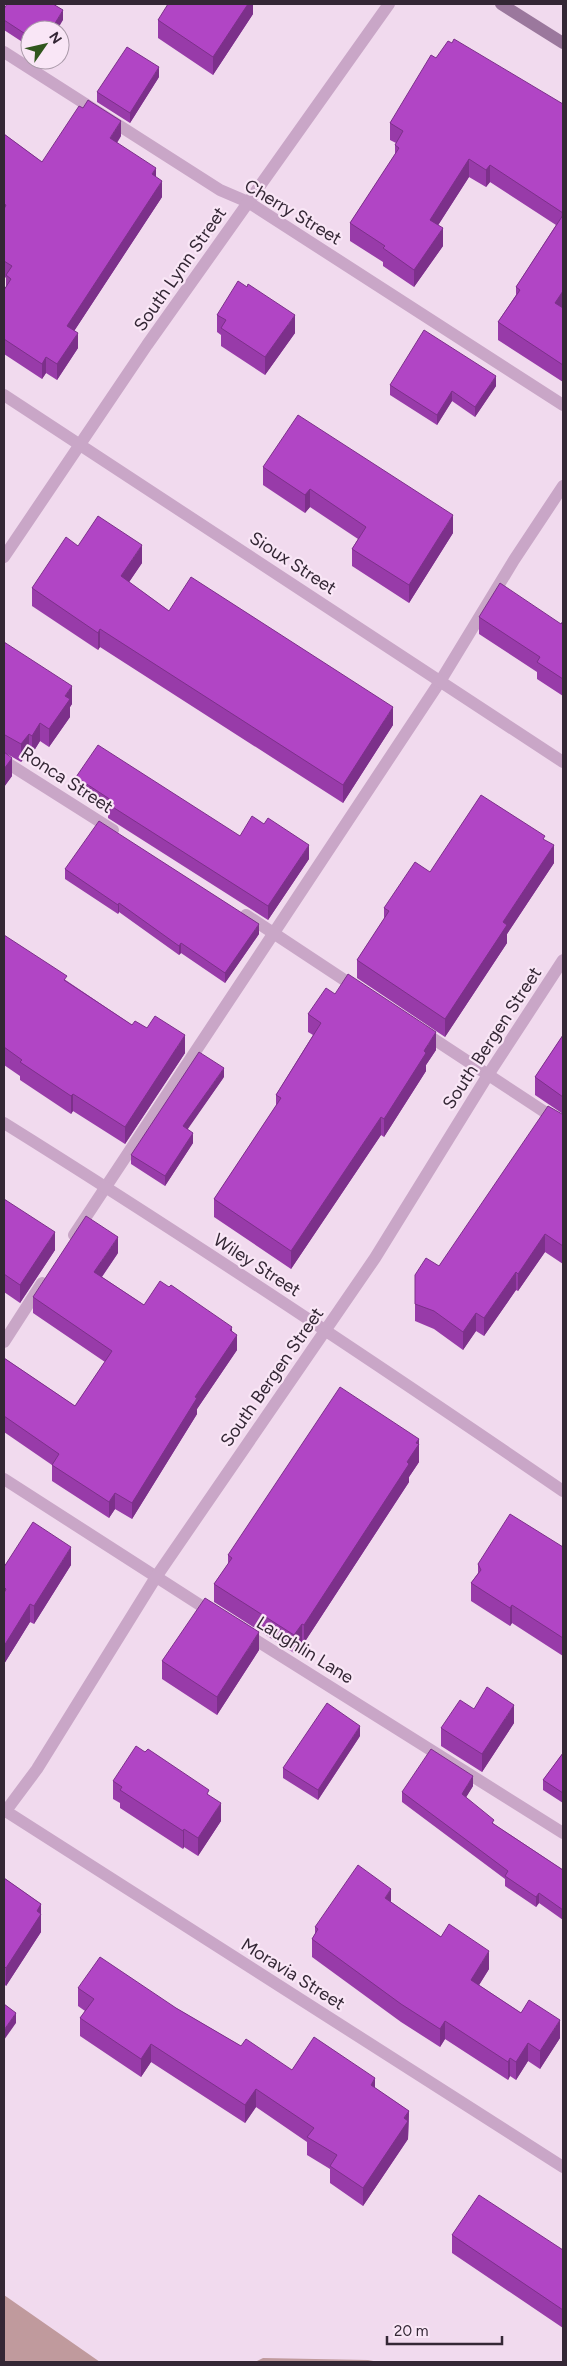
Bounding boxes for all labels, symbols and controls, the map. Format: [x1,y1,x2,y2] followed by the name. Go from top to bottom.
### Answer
[20,20,70,70] north arrow
[45,29,65,47] text: N
[240,174,346,250] street label: Cherry Street
[129,203,231,335] street label: South Lynn Street
[245,527,341,599] street label: Sioux Street
[17,742,117,818] street label: Ronca Street
[438,963,546,1113] street label: South Bergen Street
[209,1229,305,1301] street label: Wiley Street
[216,1303,328,1451] street label: South Bergen Street
[252,1611,358,1689] street label: Laughlin Lane
[237,1933,349,2015] street label: Moravia Street
[387,2314,502,2346] scale bar
[394,2322,428,2340] text: 20 m

